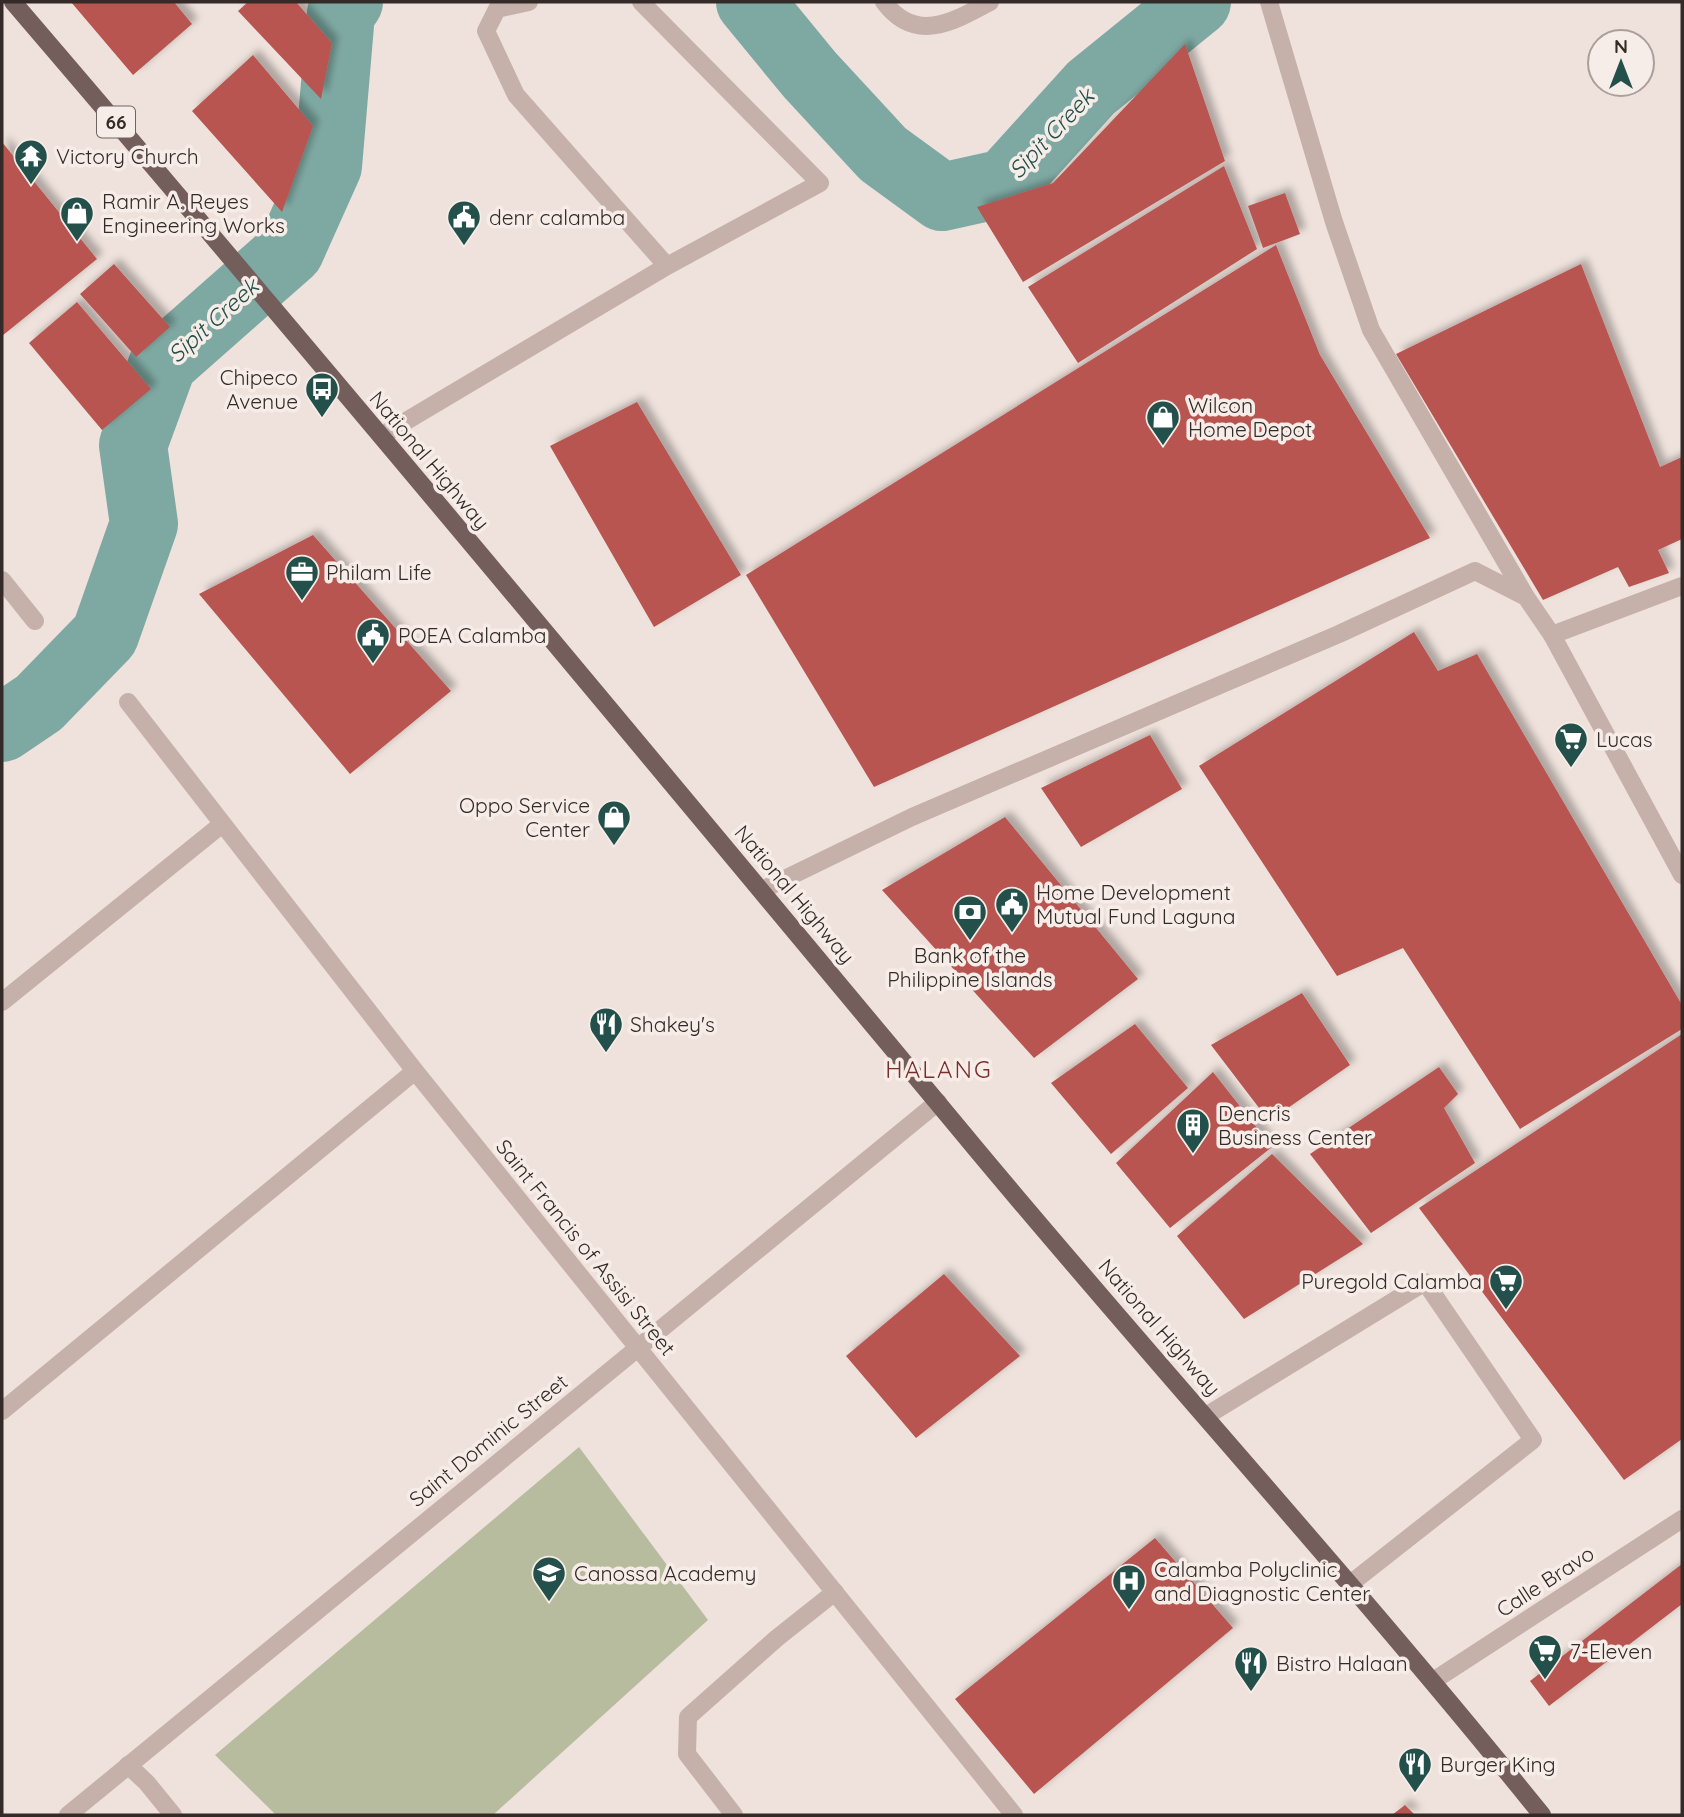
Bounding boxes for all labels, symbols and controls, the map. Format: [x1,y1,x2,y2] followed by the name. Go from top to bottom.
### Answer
[1586,28,1656,98] north arrow
[1614,34,1628,58] text: N
[1002,81,1101,184] water label: Sipit Creek
[97,106,135,138] road number: 66
[12,137,50,186] temple icon: Victory Church
[56,143,199,169] place label: Victory Church
[102,188,285,238] place label: Ramir A. Reyes Engineering Works
[58,194,96,243] shop icon: Ramir A. Reyes Engineering Works
[445,198,483,247] public building icon: denr calamba
[489,204,625,230] place label: denr calamba
[162,270,266,368] water label: Sipit Creek
[220,364,298,414] place label: Chipeco Avenue
[303,370,341,419] bus stop icon: Chipeco Avenue
[364,385,496,535] street label: National Highway
[1188,392,1312,442] place label: Wilcon Home Depot
[1144,398,1182,447] shop icon: Wilcon Home Depot
[283,553,321,602] office icon: Philam Life
[326,559,432,585] place label: Philam Life
[354,616,392,665] public building icon: POEA Calamba
[398,622,546,648] place label: POEA Calamba
[1552,720,1590,769] supermarket icon: Lucas
[1596,726,1653,752] place label: Lucas
[459,792,590,842] place label: Oppo Service Center
[595,798,633,847] shop icon: Oppo Service Center
[729,819,861,969] street label: National Highway
[1036,879,1235,929] place label: Home Development Mutual Fund Laguna
[993,885,1031,934] public building icon: Home Development Mutual Fund Laguna
[951,893,989,942] bank icon: Bank of the Philippine Islands
[887,942,1053,992] place label: Bank of the Philippine Islands
[587,1005,625,1054] restaurant icon: Shakey's
[630,1011,715,1037] place label: Shakey's
[885,1054,993,1084] district label: HALANG
[1218,1100,1372,1150] place label: Dencris Business Center
[1174,1106,1212,1155] building icon: Dencris Business Center
[491,1134,681,1360] street label: Saint Francis of Assisi Street
[1093,1253,1227,1401] street label: National Highway
[1487,1262,1525,1311] supermarket icon: Puregold Calamba
[1301,1268,1482,1294] place label: Puregold Calamba
[404,1368,572,1512] street label: Saint Dominic Street
[1491,1540,1599,1622] street label: Calle Bravo
[530,1554,568,1603] school or university icon: Canossa Academy
[1154,1556,1370,1606] place label: Calamba Polyclinic and Diagnostic Center
[574,1560,756,1586] place label: Canossa Academy
[1110,1562,1148,1611] hospital icon: Calamba Polyclinic and Diagnostic Center
[1526,1632,1564,1681] supermarket icon: 7-Eleven
[1570,1638,1652,1664] place label: 7-Eleven
[1232,1644,1270,1693] restaurant icon: Bistro Halaan
[1276,1650,1408,1676] place label: Bistro Halaan
[1396,1745,1434,1794] restaurant icon: Burger King
[1440,1751,1556,1777] place label: Burger King

